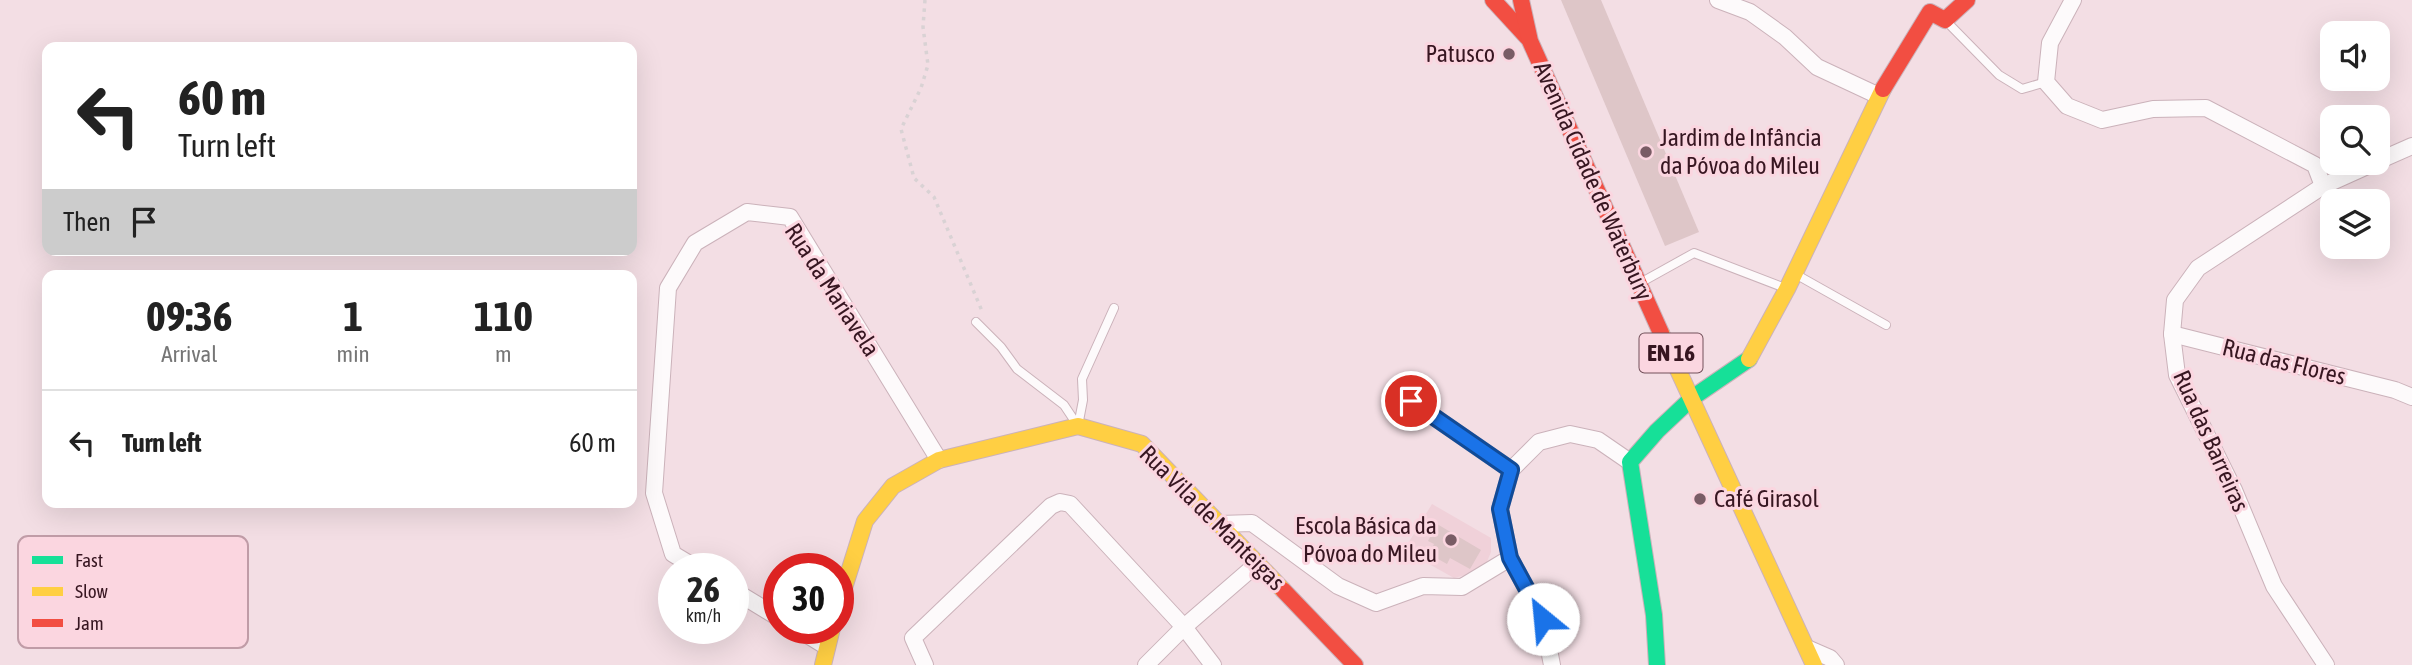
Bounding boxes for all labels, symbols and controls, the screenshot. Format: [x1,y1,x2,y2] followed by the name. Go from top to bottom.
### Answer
[2320,21,2390,259] map controls
[2320,21,2390,91] button: sound
[1425,40,1495,67] place label: Patusco
[1501,46,1517,62] marker: Patusco
[1529,58,1658,304] street label: Avenida Cidade de Waterbury
[178,69,266,125] text: 60 m
[63,70,154,161] icon: left
[2320,105,2390,175] button: search
[1660,124,1822,179] place label: Jardim de Infância da Póvoa do Mileu
[178,127,276,164] text: Turn left
[1638,144,1654,160] marker: Jardim de Infância da Póvoa do Mileu
[2320,189,2390,259] button: layers
[125,203,163,241] icon: arrive
[63,207,111,237] text: Then
[779,218,885,361] street label: Rua da Mariavela
[146,292,233,340] text: 09:36
[343,292,363,340] text: 1
[474,292,533,340] text: 110
[2220,333,2348,390] street label: Rua das Flores
[1640,334,1702,372] road number: EN 16
[161,341,217,367] text: Arrival
[337,341,370,367] text: min
[495,341,512,367] text: m
[2168,366,2255,516] street label: Rua das Barreiras
[1381,371,1441,431] pin
[1392,382,1430,420] icon: arrive
[63,424,101,462] icon: left
[122,428,202,458] text: Turn left
[569,428,616,458] text: 60 m
[1135,440,1290,595] street label: Rua Vila de Manteigas
[1714,485,1820,512] place label: Café Girasol
[1692,491,1708,507] marker: Café Girasol
[1295,512,1437,567] place label: Escola Básica da Póvoa do Mileu
[1443,532,1459,548] marker: Escola Básica da Póvoa do Mileu
[18,536,248,648] legend
[75,549,103,571] text: Fast
[763,553,854,644] speed limit sign: 30
[687,569,720,609] text: 26
[75,580,109,602] text: Slow
[1506,582,1580,656] position arrow
[686,605,721,626] text: km/h
[75,612,104,634] text: Jam

